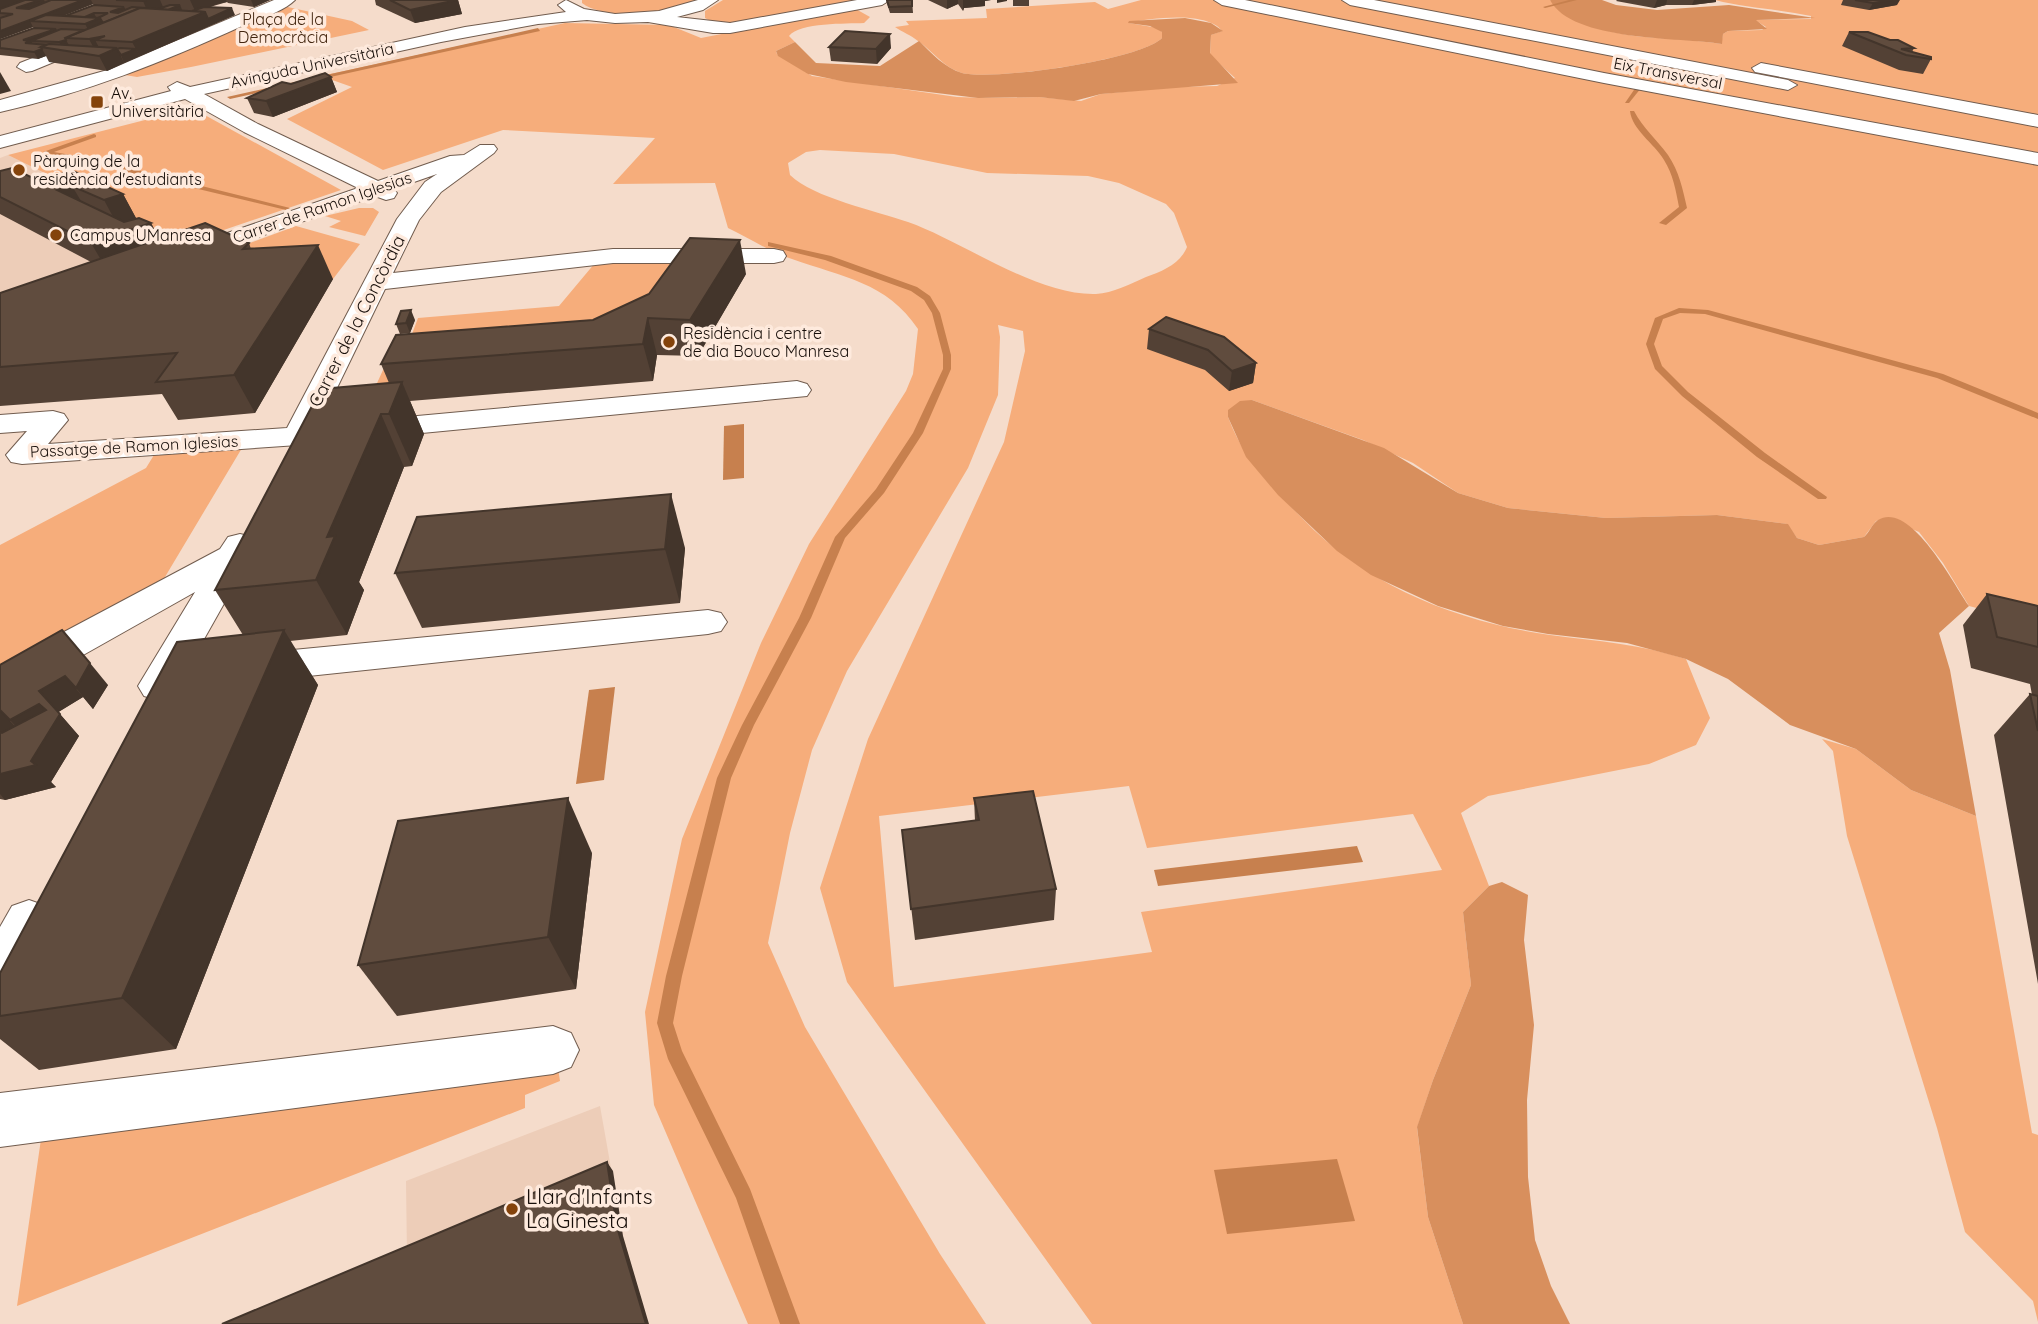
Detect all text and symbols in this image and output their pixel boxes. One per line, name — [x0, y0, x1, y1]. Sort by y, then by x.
park label: Plaça de la Democràcia — [238, 9, 328, 47]
street label: Avinguda Universitària — [228, 38, 396, 92]
street label: Eix Transversal — [1612, 53, 1724, 93]
place label: Av. Universitària — [111, 83, 204, 121]
marker: Av. Universitària — [89, 94, 105, 110]
place label: Pàrquing de la residència d'estudiants — [33, 151, 202, 189]
marker: Pàrquing de la residència d'estudiants — [11, 162, 27, 178]
street label: Carrer de Ramon Iglesias — [230, 167, 414, 247]
place label: Campus UManresa — [70, 225, 211, 245]
marker: Campus UManresa — [48, 227, 64, 243]
street label: Carrer de la Concòrdia — [303, 231, 410, 410]
place label: Residència i centre de dia Bouco Manresa — [683, 323, 849, 361]
marker: Residència i centre de dia Bouco Manresa — [661, 334, 677, 350]
street label: Passatge de Ramon Iglesias — [29, 431, 239, 461]
place label: Llar d'Infants La Ginesta — [526, 1183, 653, 1233]
marker: Llar d'Infants La Ginesta — [504, 1201, 520, 1217]

